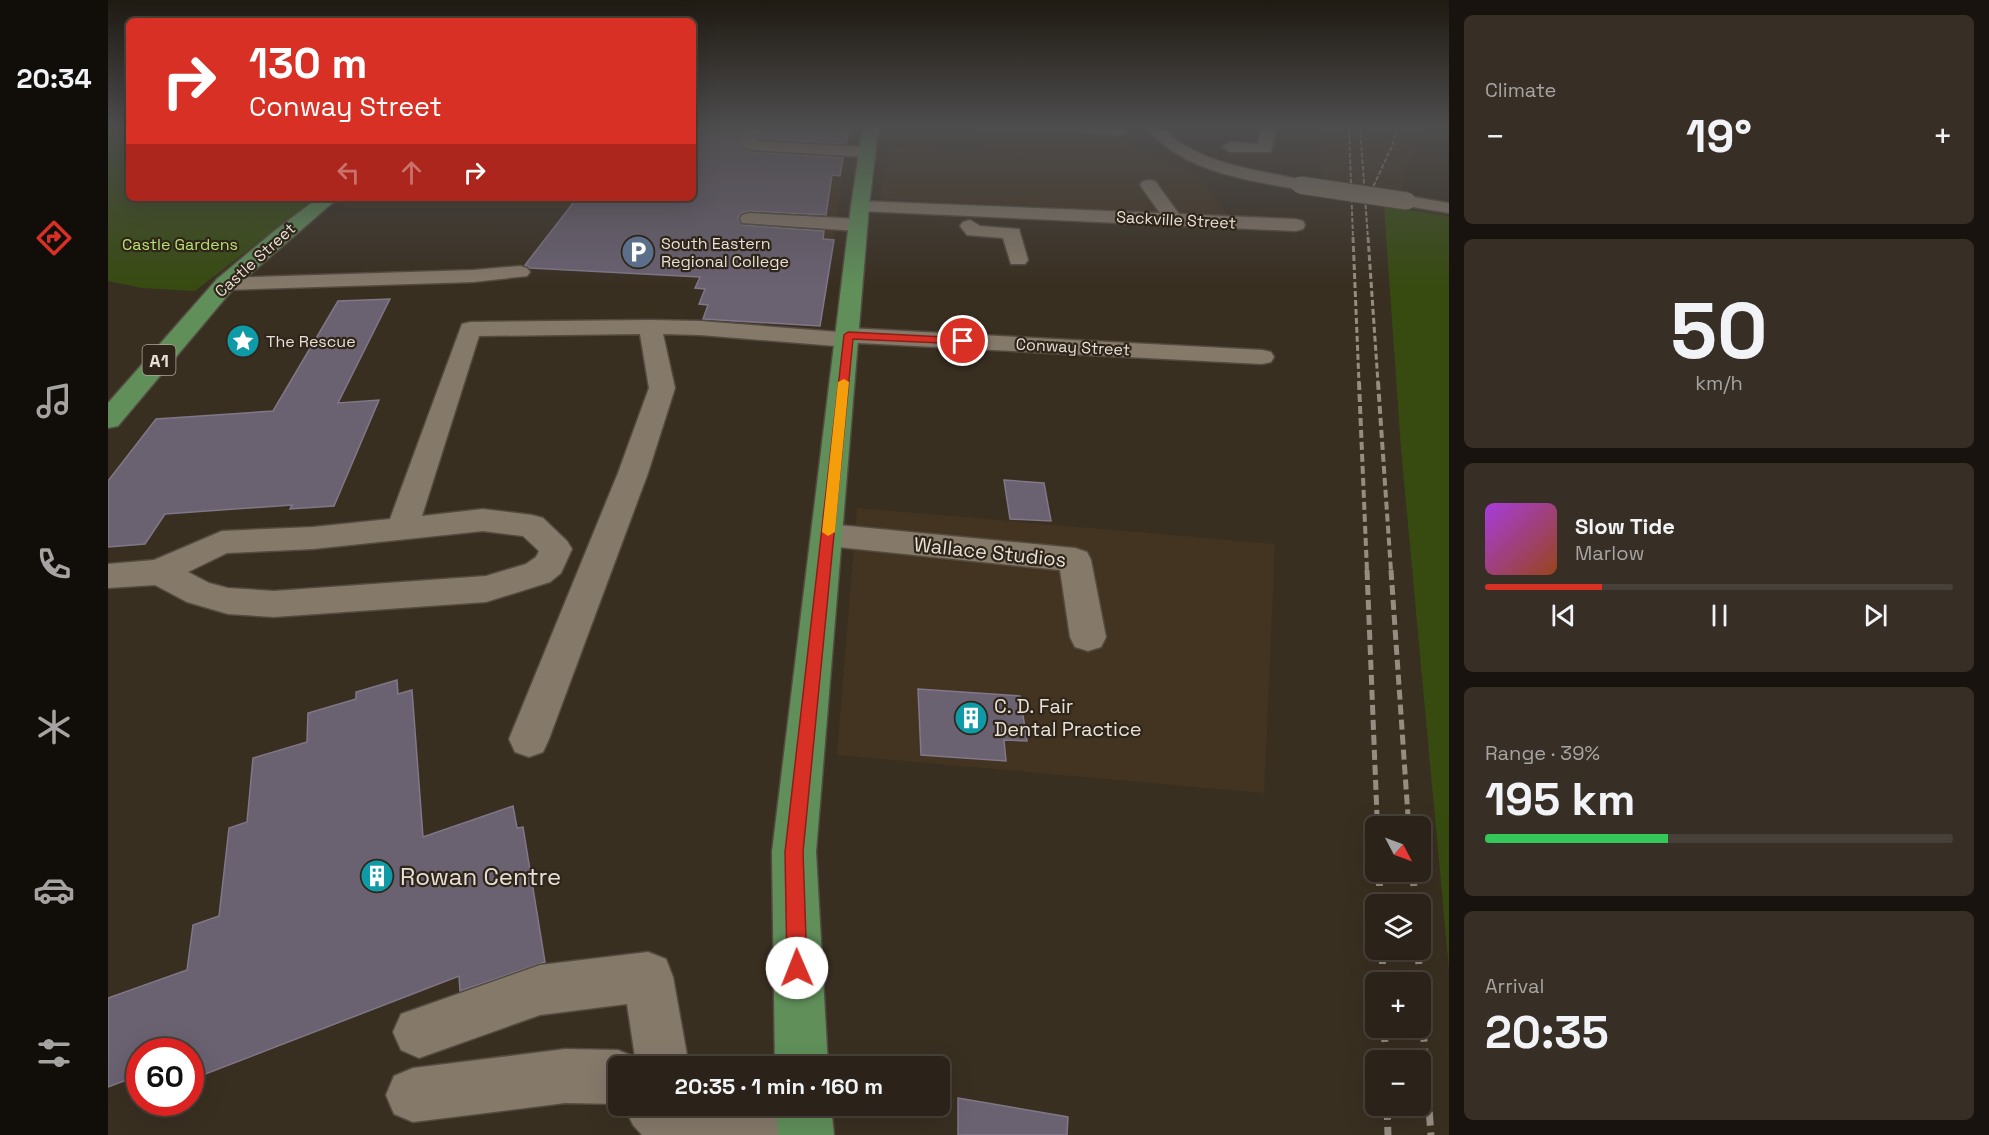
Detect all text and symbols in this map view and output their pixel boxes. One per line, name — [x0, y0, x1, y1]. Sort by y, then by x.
text: 130 m — [249, 37, 367, 90]
icon: right — [150, 42, 228, 120]
text: 20:34 — [16, 61, 92, 96]
text: Climate — [1485, 77, 1556, 103]
text: Conway Street — [249, 89, 442, 124]
text: 19° — [1686, 108, 1752, 165]
text: − — [1485, 116, 1505, 158]
text: + — [1933, 116, 1953, 158]
icon: left — [332, 156, 365, 189]
icon: ahead — [395, 156, 428, 189]
icon: right — [458, 156, 491, 189]
street label: Sackville Street — [1116, 206, 1236, 234]
icon: directions — [33, 217, 75, 259]
street label: Castle Street — [210, 218, 300, 302]
place label: South Eastern Regional College — [661, 233, 789, 272]
park label: Castle Gardens — [122, 234, 238, 255]
parking icon: South Eastern Regional College — [620, 234, 656, 270]
text: 50 — [1670, 281, 1768, 381]
pin — [937, 315, 988, 366]
place icon: The Rescue — [225, 323, 261, 359]
icon: arrive — [946, 324, 979, 357]
place label: The Rescue — [266, 331, 356, 352]
street label: Conway Street — [1015, 334, 1131, 360]
road number: A1 — [142, 345, 176, 375]
text: km/h — [1695, 370, 1743, 396]
icon: music — [33, 380, 75, 422]
text: Slow Tide — [1575, 512, 1675, 540]
street label: Wallace Studios — [912, 531, 1068, 573]
text: Marlow — [1575, 540, 1644, 566]
icon: phone — [33, 543, 75, 585]
icon: previous — [1547, 599, 1580, 632]
icon: pause — [1703, 599, 1736, 632]
icon: next — [1859, 599, 1892, 632]
place label: C. D. Fair Dental Practice — [994, 693, 1142, 742]
building icon: C. D. Fair Dental Practice — [953, 700, 989, 736]
icon: climate — [33, 706, 75, 748]
text: Range · 39% — [1485, 740, 1600, 766]
text: 195 km — [1485, 771, 1635, 828]
north arrow — [1365, 816, 1431, 882]
map controls — [1365, 816, 1431, 1116]
building icon: Rowan Centre — [359, 858, 395, 894]
place label: Rowan Centre — [400, 861, 561, 892]
icon: car — [33, 869, 75, 911]
button: layers — [1365, 894, 1431, 960]
position arrow — [765, 936, 829, 1000]
button: + — [1365, 972, 1431, 1038]
text: Arrival — [1485, 973, 1544, 999]
text: 20:35 — [1485, 1004, 1609, 1061]
icon: filters — [33, 1032, 75, 1074]
speed limit sign: 60 — [126, 1038, 204, 1116]
button: − — [1365, 1050, 1431, 1116]
text: 20:35 · 1 min · 160 m — [675, 1072, 883, 1100]

